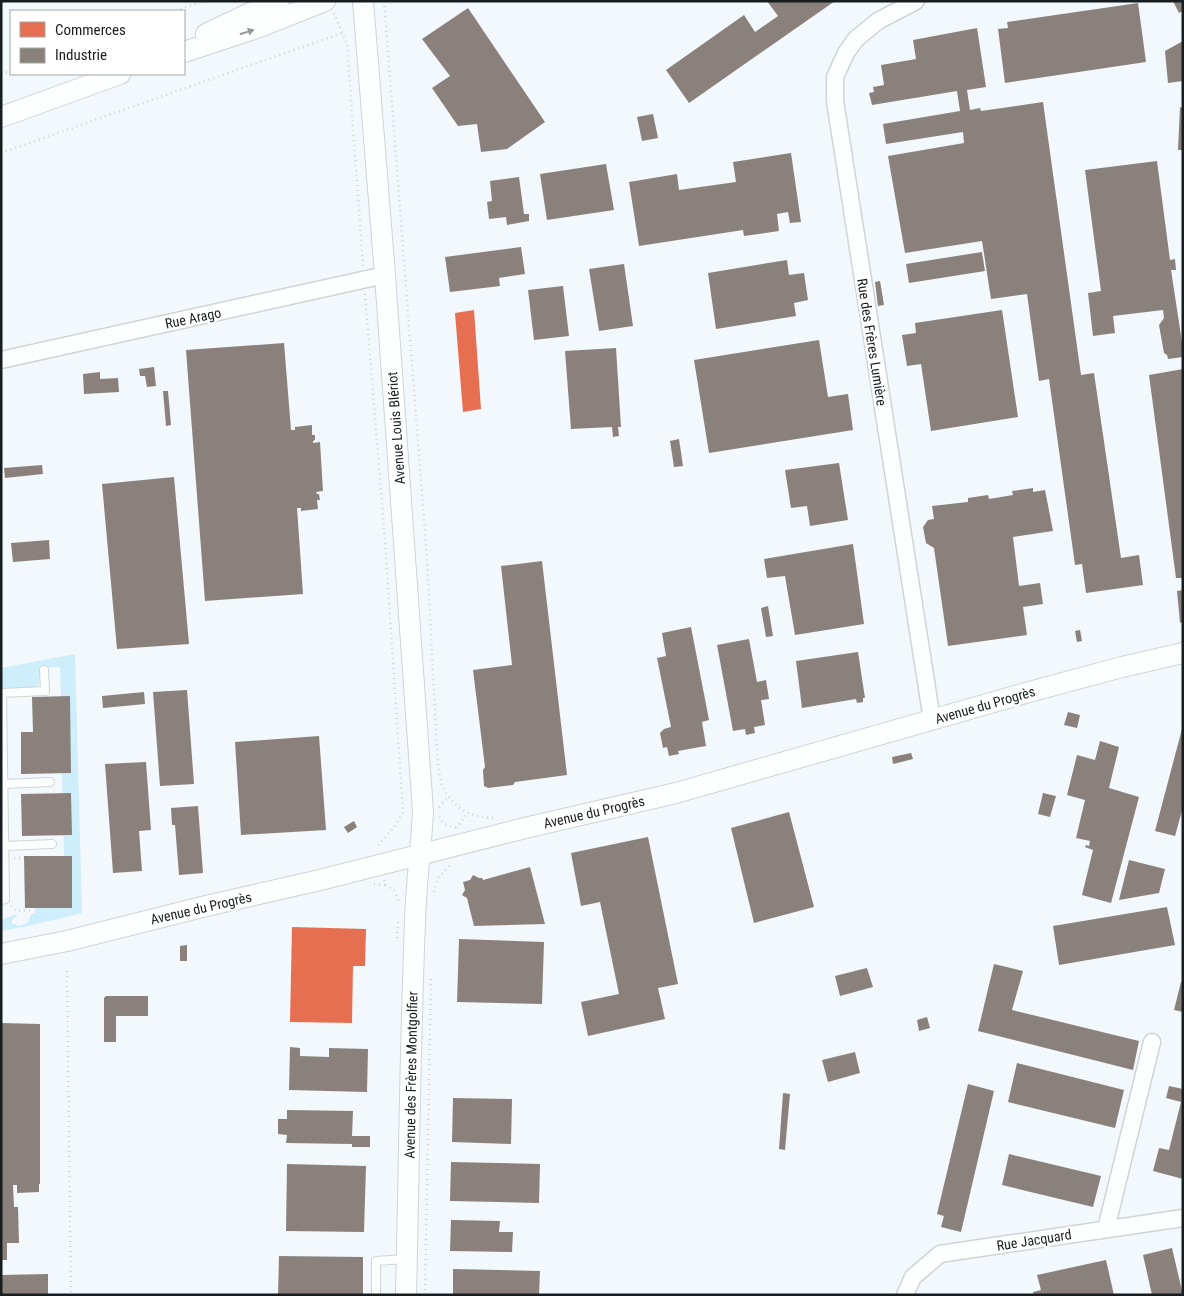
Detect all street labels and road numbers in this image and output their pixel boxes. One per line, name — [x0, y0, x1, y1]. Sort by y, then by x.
street label: Rue des Frères Lumière — [854, 277, 890, 407]
street label: Rue Arago — [164, 304, 222, 332]
street label: Avenue Louis Blériot — [384, 371, 408, 485]
street label: Avenue du Progrès — [933, 683, 1037, 727]
street label: Avenue du Progrès — [542, 793, 646, 831]
street label: Avenue du Progrès — [149, 889, 253, 927]
street label: Avenue des Frères Montgolfier — [402, 991, 420, 1159]
street label: Rue Jacquard — [995, 1226, 1073, 1254]

